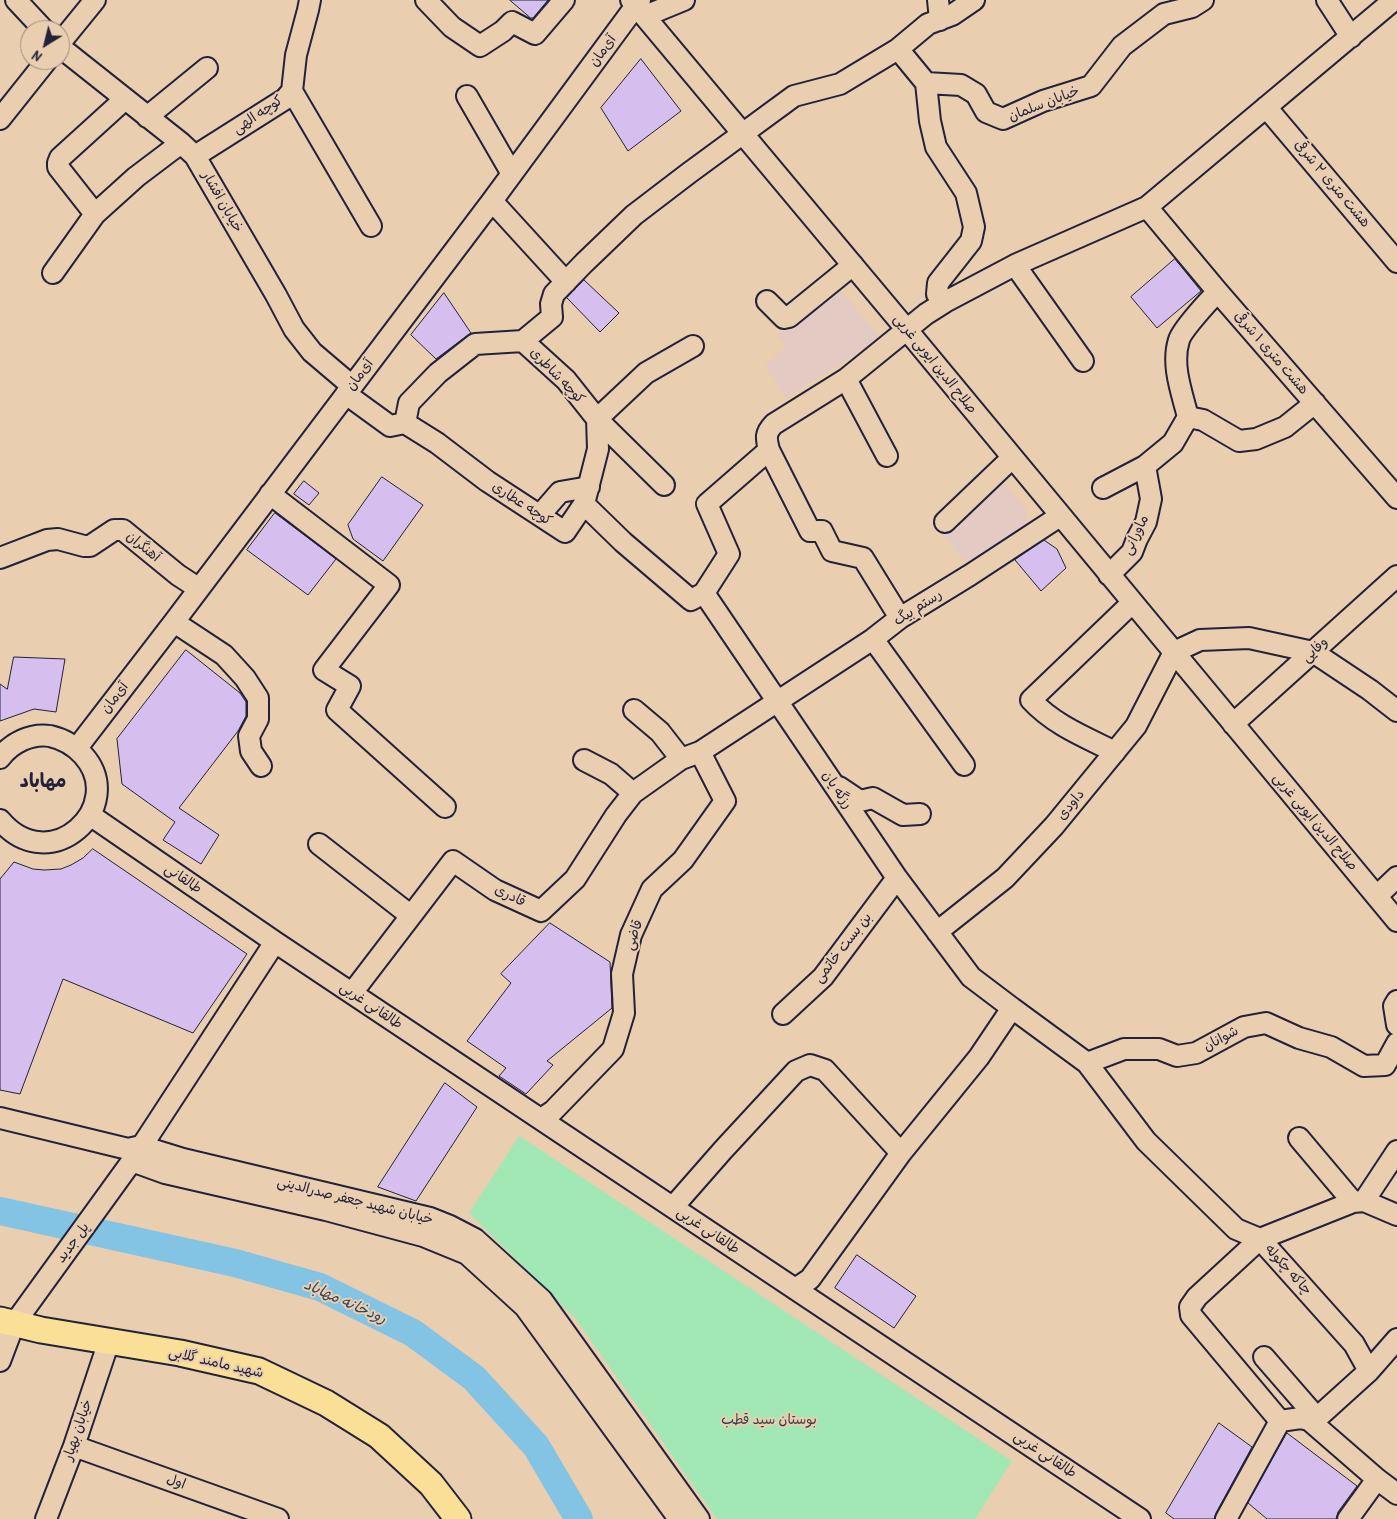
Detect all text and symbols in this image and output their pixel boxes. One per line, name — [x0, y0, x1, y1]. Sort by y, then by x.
north arrow — [20, 20, 70, 70]
street label: آی‌مان — [586, 32, 620, 70]
text: N — [28, 47, 45, 67]
street label: خیابان سلمان — [1006, 83, 1082, 125]
street label: کوچه الهی — [230, 92, 286, 138]
street label: هشت متری ۲ شرقی — [1290, 137, 1374, 231]
street label: خیابان افشار — [198, 168, 246, 236]
street label: هشت متری ۱ شرقی — [1230, 308, 1312, 398]
street label: صلاح الدین ایوبی غریی — [890, 311, 980, 417]
street label: کوچه شاطری — [526, 344, 588, 408]
street label: آی‌مان — [343, 356, 377, 394]
street label: کوچه عطاری — [489, 478, 555, 530]
street label: ماورانی — [1119, 512, 1153, 558]
street label: آهنگران — [122, 528, 164, 566]
street label: رستم بیگ — [891, 586, 945, 630]
street label: وفایی — [1298, 634, 1332, 666]
street label: آی‌مان — [98, 679, 132, 717]
street label: رزگه یان — [818, 768, 856, 812]
street label: صلاح الدین ایوبی غربی — [1269, 770, 1361, 874]
district label: مهاباد — [20, 771, 66, 793]
street label: داودی — [1054, 786, 1088, 824]
street label: طالقانی — [161, 860, 205, 898]
street label: قادری — [492, 881, 528, 911]
street label: بن بست خاتمی — [810, 910, 876, 986]
street label: قاضی — [621, 917, 647, 953]
street label: طالقانی غربی — [336, 979, 406, 1033]
street label: شوانان — [1200, 1023, 1242, 1055]
street label: خیابان شهید جعفر صدرالدینی — [275, 1173, 435, 1229]
street label: طالقانی غربی — [673, 1204, 743, 1258]
street label: پل جدید — [53, 1220, 93, 1266]
street label: چاکه چکوله — [1261, 1241, 1315, 1299]
water label: رودخانه مهاباد — [301, 1276, 389, 1328]
street label: شهید مامند گلابی — [167, 1344, 265, 1382]
street label: خیابان بهیار — [60, 1397, 96, 1463]
park label: بوستان سید قطب — [721, 1412, 817, 1428]
street label: طالقانی غربی — [1010, 1428, 1080, 1482]
street label: اول — [164, 1471, 188, 1493]

